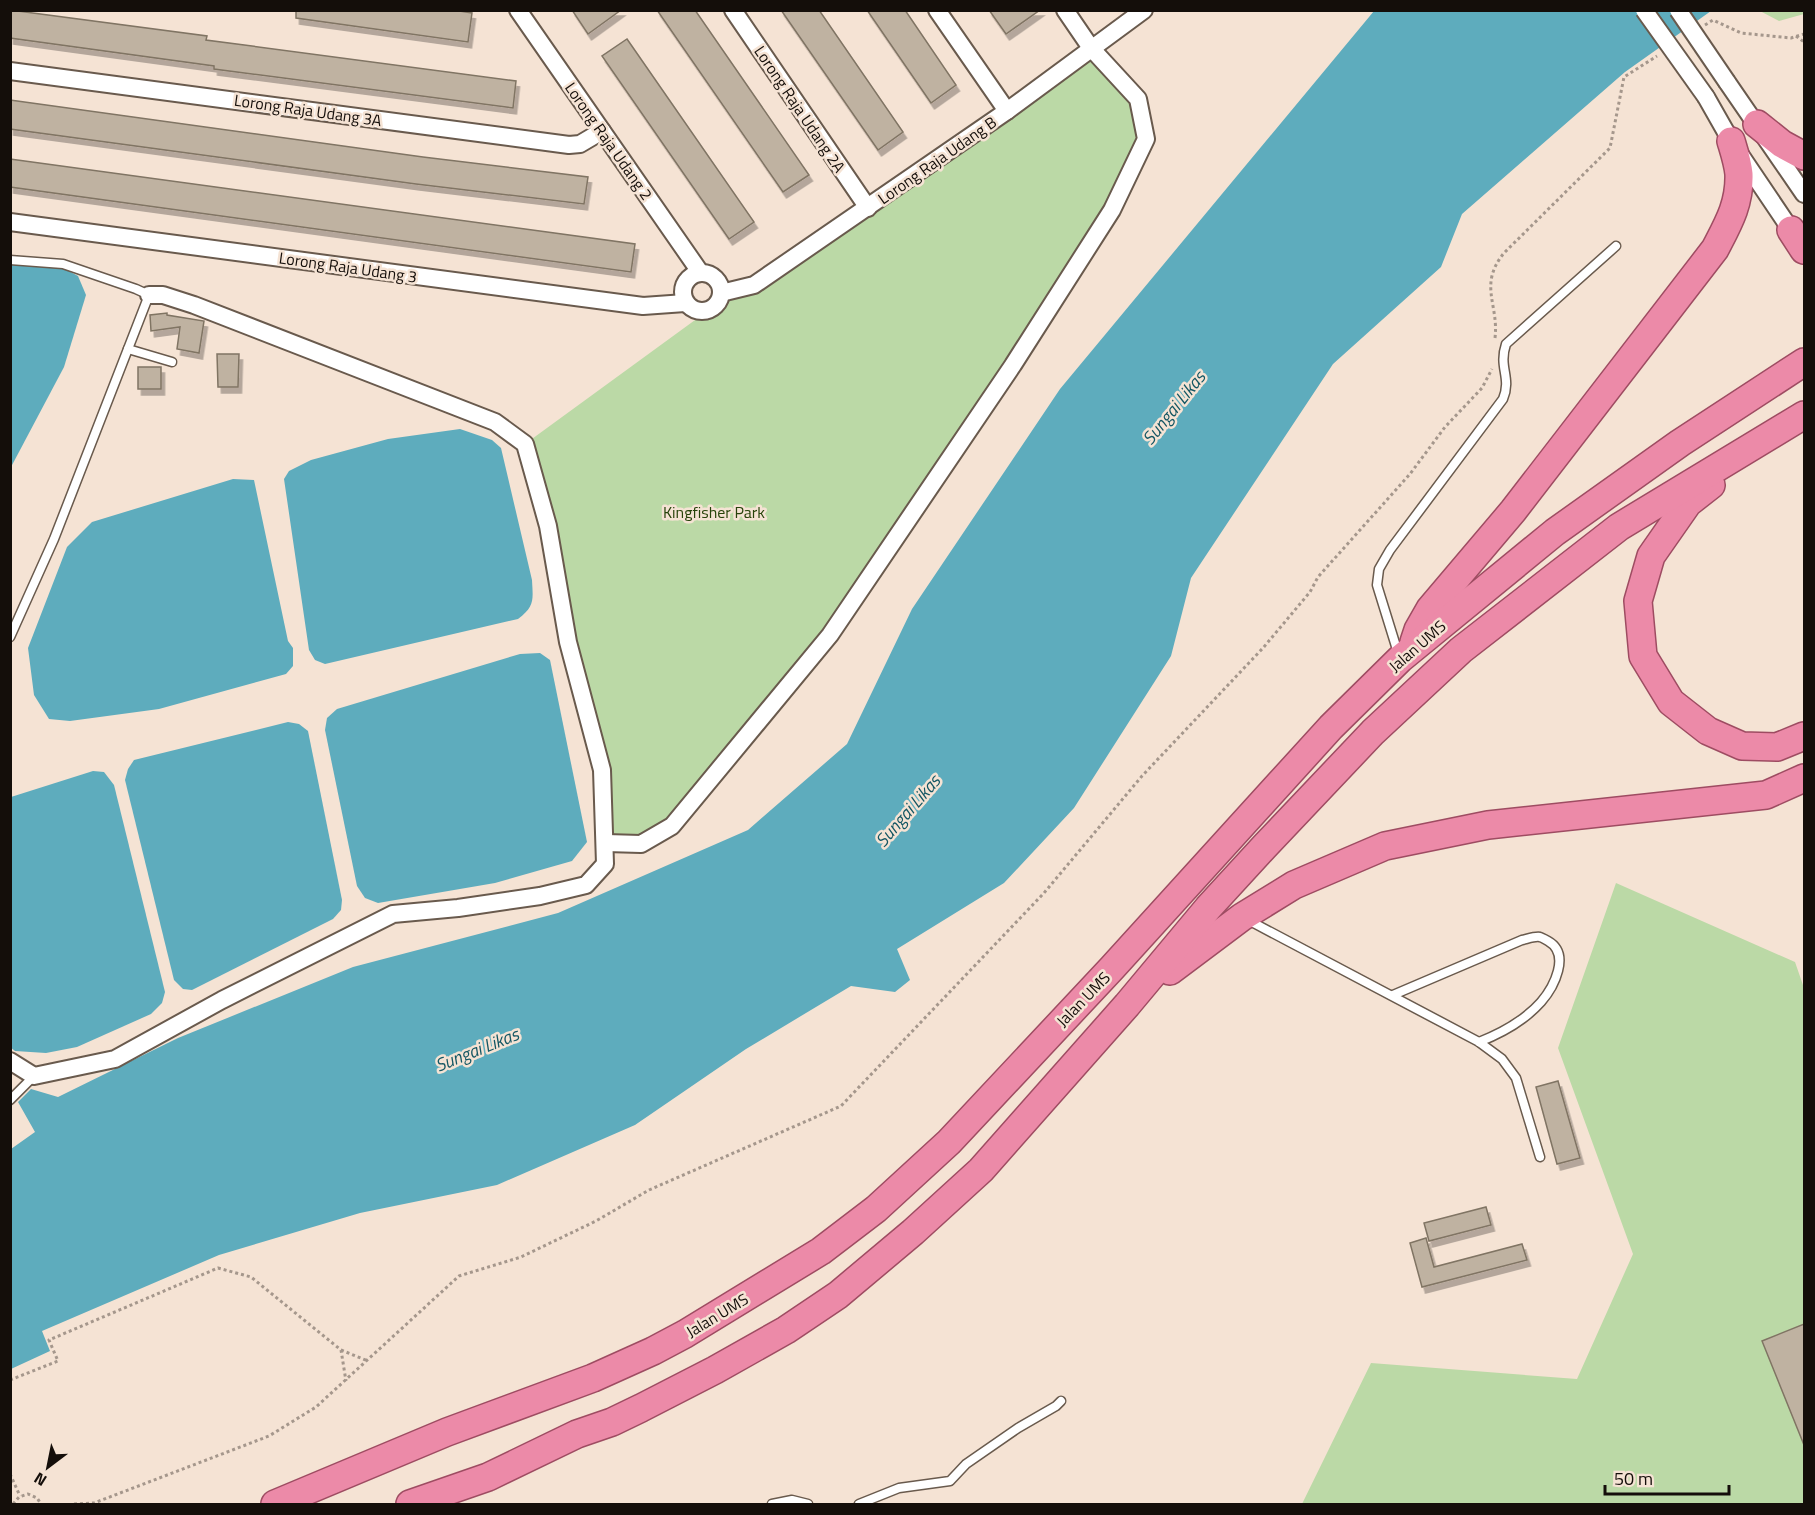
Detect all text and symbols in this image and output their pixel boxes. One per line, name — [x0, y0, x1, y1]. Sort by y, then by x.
street label: Lorong Raja Udang 2A — [748, 41, 852, 178]
street label: Lorong Raja Udang 2 — [559, 77, 659, 205]
street label: Lorong Raja Udang 3A — [233, 88, 384, 132]
street label: Lorong Raja Udang B — [873, 110, 1001, 210]
street label: Lorong Raja Udang 3 — [277, 245, 419, 289]
water label: Sungai Likas — [1135, 364, 1213, 450]
park label: Kingfisher Park — [663, 500, 765, 524]
street label: Jalan UMS — [1383, 614, 1451, 678]
water label: Sungai Likas — [869, 768, 948, 853]
street label: Jalan UMS — [1050, 966, 1116, 1032]
water label: Sungai Likas — [431, 1020, 524, 1079]
street label: Jalan UMS — [681, 1287, 753, 1343]
north arrow — [18, 1437, 78, 1497]
scale bar — [1605, 1458, 1730, 1496]
text: 50 m — [1614, 1465, 1653, 1492]
text: N — [29, 1467, 51, 1493]

